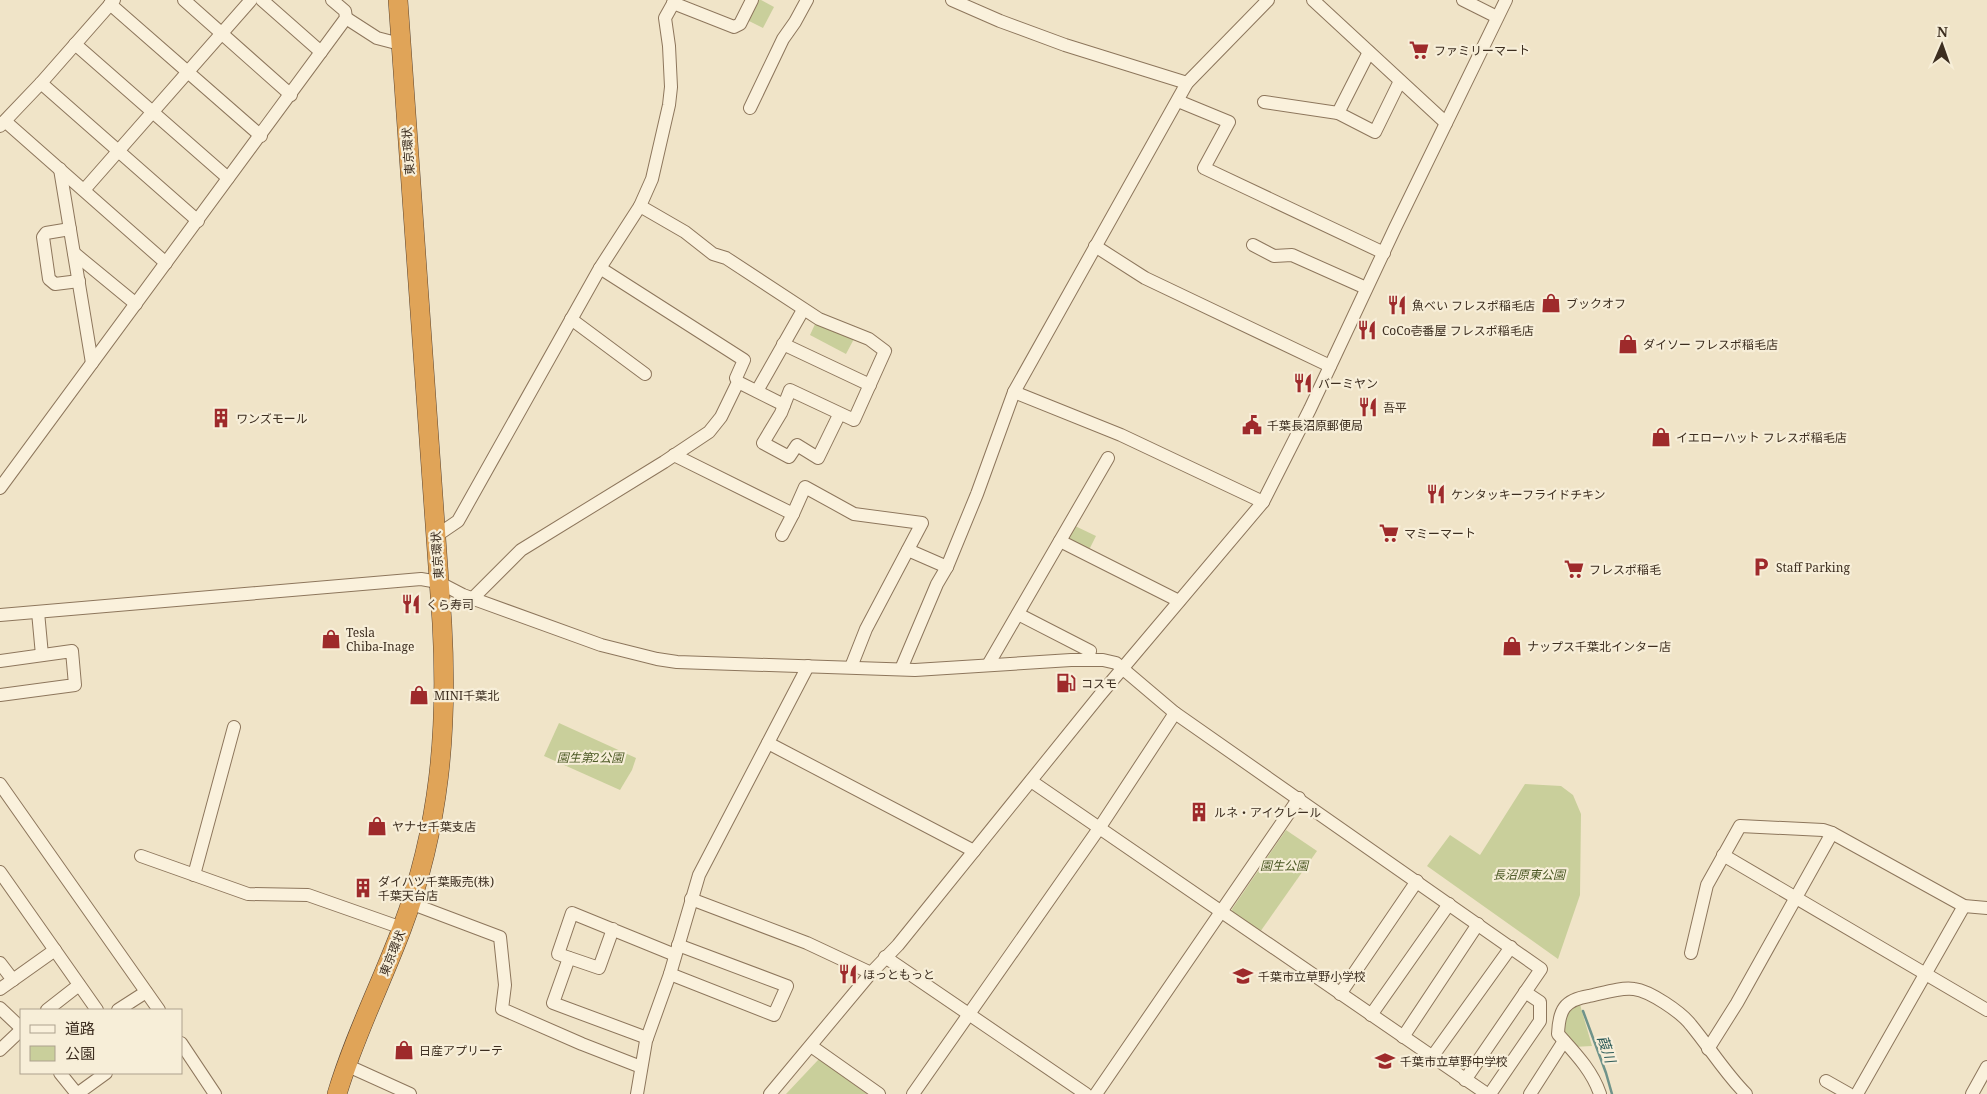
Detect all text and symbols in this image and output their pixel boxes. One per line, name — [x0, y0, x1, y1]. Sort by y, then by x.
north arrow — [1917, 20, 1967, 70]
text: N — [1937, 22, 1948, 41]
supermarket icon: ファミリーマート — [1408, 39, 1430, 61]
place label: ファミリーマート — [1434, 42, 1530, 59]
street label: 東京環状 — [398, 126, 418, 176]
shop icon: ブックオフ — [1540, 292, 1562, 314]
restaurant icon: 魚べい フレスポ稲毛店 — [1386, 294, 1408, 316]
place label: ブックオフ — [1566, 295, 1626, 312]
place label: 魚べい フレスポ稲毛店 — [1412, 297, 1535, 314]
restaurant icon: CoCo壱番屋 フレスポ稲毛店 — [1356, 319, 1378, 341]
place label: CoCo壱番屋 フレスポ稲毛店 — [1382, 322, 1534, 339]
shop icon: ダイソー フレスポ稲毛店 — [1617, 333, 1639, 355]
place label: ダイソー フレスポ稲毛店 — [1643, 336, 1778, 353]
restaurant icon: バーミヤン — [1292, 372, 1314, 394]
place label: バーミヤン — [1318, 375, 1378, 392]
restaurant icon: 吾平 — [1357, 396, 1379, 418]
place label: 吾平 — [1383, 399, 1407, 416]
building icon: ワンズモール — [210, 407, 232, 429]
place label: ワンズモール — [236, 410, 308, 427]
public building icon: 千葉長沼原郵便局 — [1241, 414, 1263, 436]
place label: 千葉長沼原郵便局 — [1267, 417, 1363, 434]
shop icon: イエローハット フレスポ稲毛店 — [1650, 426, 1672, 448]
place label: イエローハット フレスポ稲毛店 — [1676, 429, 1847, 446]
restaurant icon: ケンタッキーフライドチキン — [1425, 483, 1447, 505]
place label: ケンタッキーフライドチキン — [1451, 486, 1606, 503]
supermarket icon: マミーマート — [1378, 522, 1400, 544]
place label: マミーマート — [1404, 525, 1476, 542]
street label: 東京環状 — [427, 530, 447, 580]
parking icon: Staff Parking — [1750, 556, 1772, 578]
supermarket icon: フレスポ稲毛 — [1563, 558, 1585, 580]
place label: Staff Parking — [1776, 559, 1850, 576]
place label: フレスポ稲毛 — [1589, 561, 1661, 578]
restaurant icon: くら寿司 — [400, 593, 422, 615]
place label: くら寿司 — [426, 596, 474, 613]
place label: Tesla Chiba-Inage — [346, 624, 414, 655]
shop icon: Tesla Chiba-Inage — [320, 628, 342, 650]
shop icon: ナップス千葉北インター店 — [1501, 635, 1523, 657]
place label: ナップス千葉北インター店 — [1527, 638, 1671, 655]
fuel station icon: コスモ — [1055, 672, 1077, 694]
place label: コスモ — [1081, 675, 1117, 692]
shop icon: MINI千葉北 — [408, 684, 430, 706]
place label: MINI千葉北 — [434, 687, 499, 704]
park label: 園生第2公園 — [557, 749, 625, 766]
building icon: ルネ・アイクレール — [1188, 801, 1210, 823]
place label: ルネ・アイクレール — [1214, 804, 1321, 821]
shop icon: ヤナセ千葉支店 — [366, 815, 388, 837]
place label: ヤナセ千葉支店 — [392, 818, 476, 835]
park label: 園生公園 — [1260, 857, 1310, 874]
park label: 長沼原東公園 — [1493, 866, 1567, 883]
place label: ダイハツ千葉販売(株) 千葉天台店 — [378, 873, 494, 904]
building icon: ダイハツ千葉販売(株) 千葉天台店 — [352, 877, 374, 899]
street label: 東京環状 — [375, 928, 409, 978]
restaurant icon: ほっともっと — [837, 963, 859, 985]
school or university icon: 千葉市立草野小学校 — [1232, 965, 1254, 987]
place label: ほっともっと — [863, 966, 935, 983]
place label: 千葉市立草野小学校 — [1258, 968, 1366, 985]
legend — [20, 1009, 182, 1074]
text: 道路 — [65, 1018, 95, 1038]
water label: 葭川 — [1593, 1033, 1621, 1067]
shop icon: 日産アプリーテ — [393, 1039, 415, 1061]
place label: 日産アプリーテ — [419, 1042, 503, 1059]
text: 公園 — [65, 1043, 95, 1063]
school or university icon: 千葉市立草野中学校 — [1374, 1050, 1396, 1072]
place label: 千葉市立草野中学校 — [1400, 1053, 1508, 1070]

